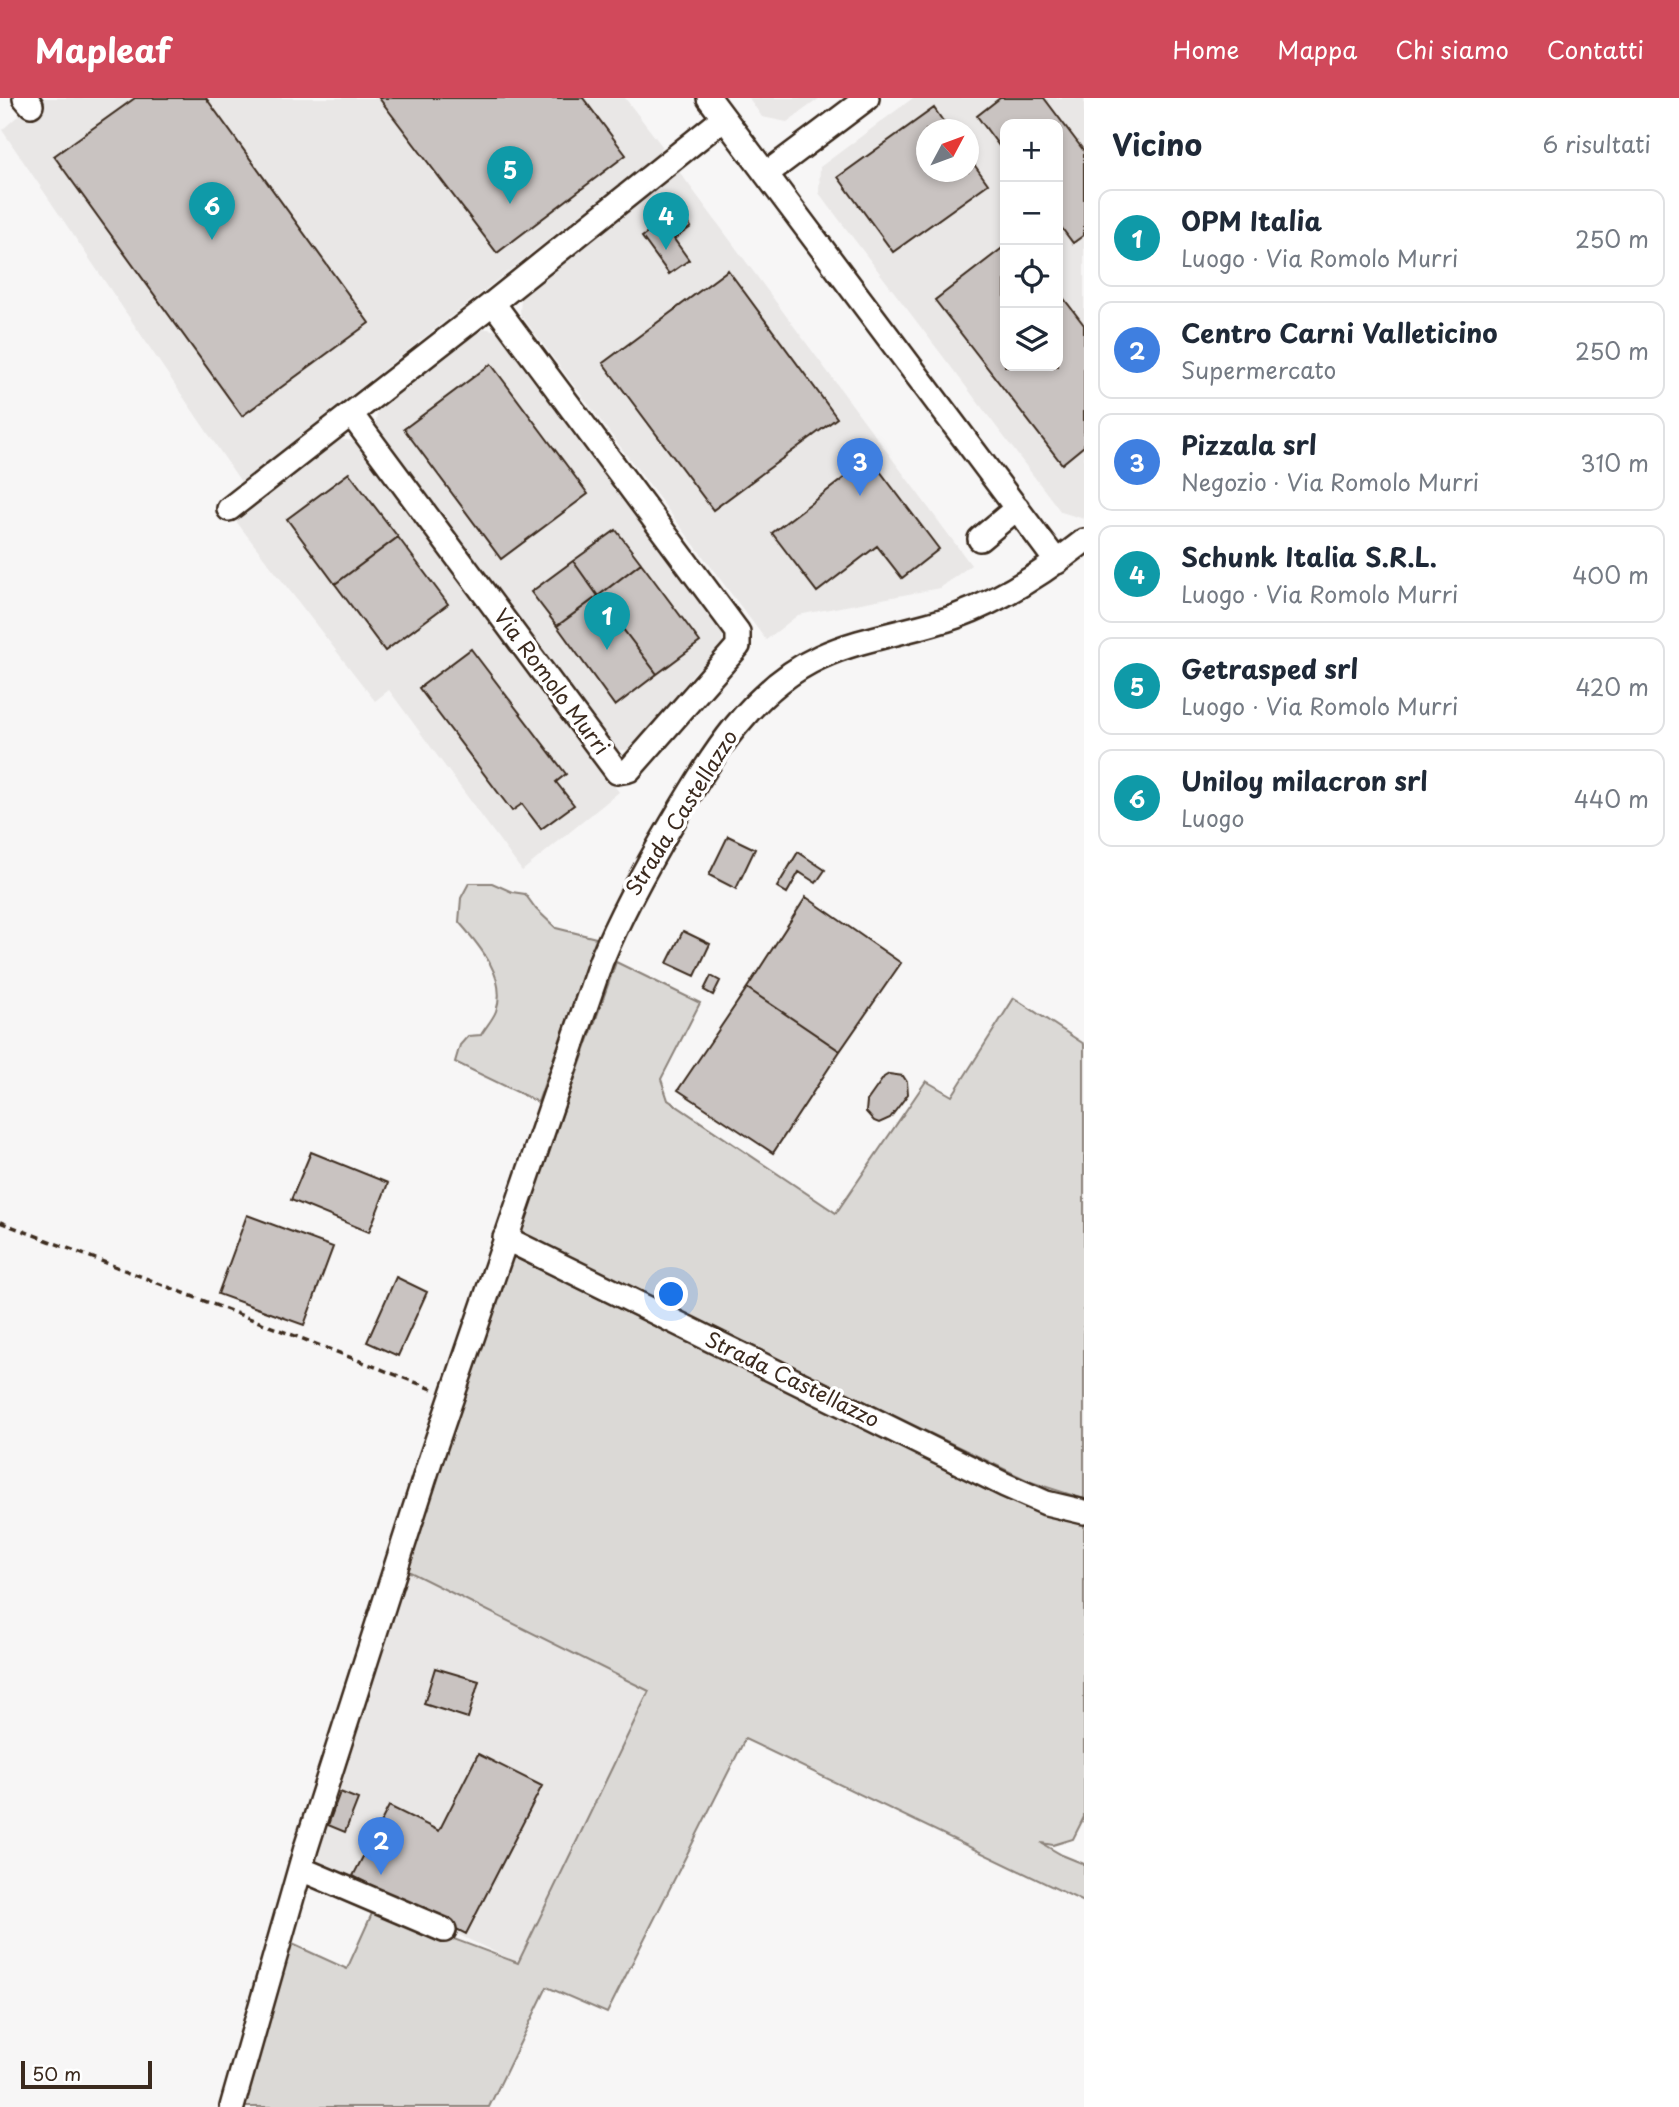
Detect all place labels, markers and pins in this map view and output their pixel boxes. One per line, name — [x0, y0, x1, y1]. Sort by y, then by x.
pin: 5 — [487, 146, 533, 204]
pin: 6 — [189, 182, 235, 240]
pin: 4 — [643, 192, 689, 250]
pin: 3 — [837, 438, 883, 496]
pin: 1 — [584, 592, 630, 650]
pin: 2 — [358, 1817, 404, 1875]

